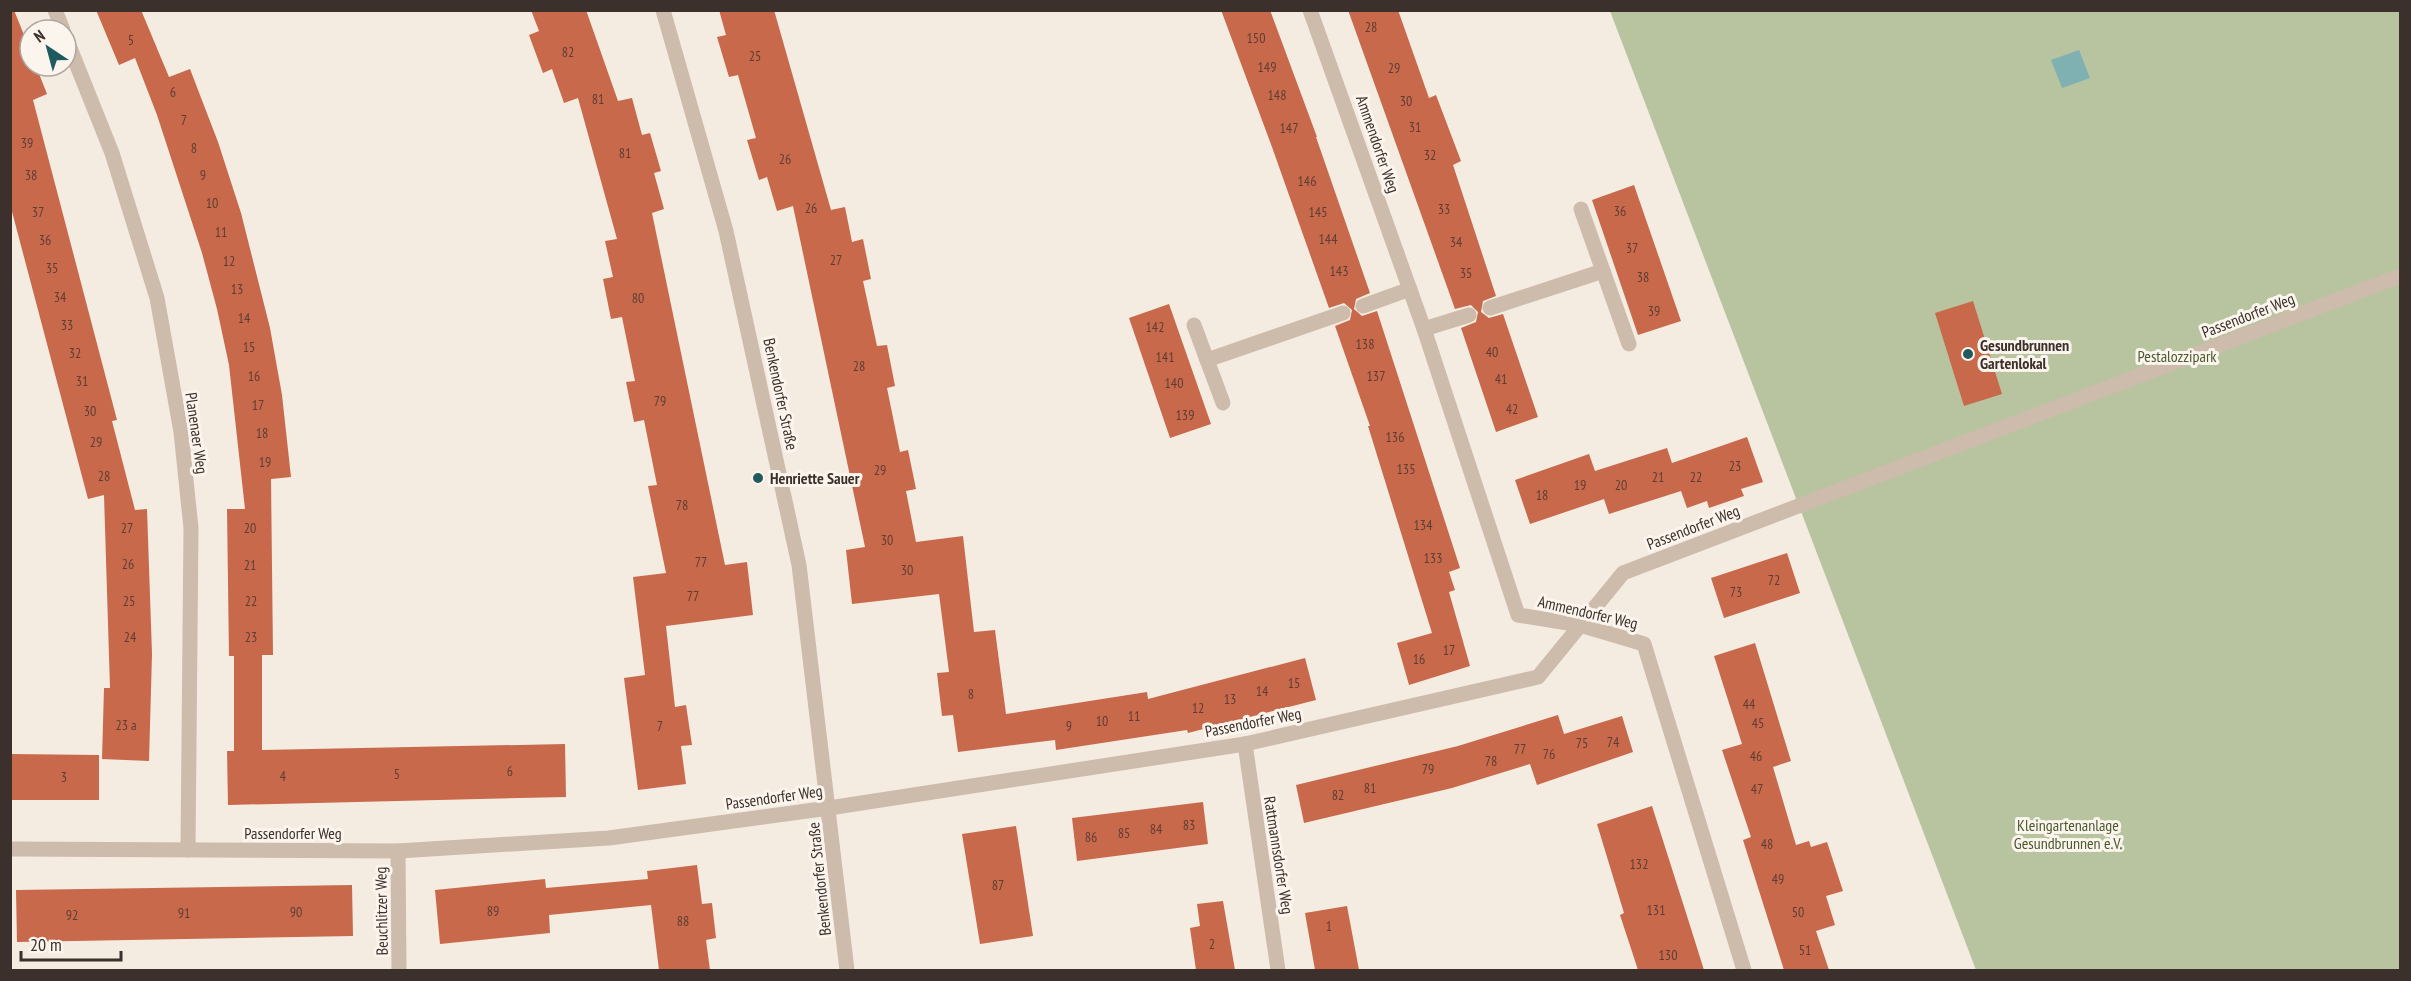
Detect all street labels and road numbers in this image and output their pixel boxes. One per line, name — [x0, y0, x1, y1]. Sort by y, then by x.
street label: Ammendorfer Weg — [1352, 93, 1404, 195]
street label: Passendorfer Weg — [2199, 288, 2297, 342]
street label: Benkendorfer Straße — [759, 336, 803, 452]
street label: Planenaer Weg — [181, 391, 213, 475]
street label: Passendorfer Weg — [1644, 500, 1742, 554]
street label: Ammendorfer Weg — [1536, 591, 1640, 633]
street label: Passendorfer Weg — [1203, 703, 1303, 741]
street label: Passendorfer Weg — [724, 780, 824, 814]
street label: Rattmannsdorfer Weg — [1260, 795, 1298, 915]
street label: Benkendorfer Straße — [803, 821, 835, 937]
street label: Passendorfer Weg — [244, 823, 342, 843]
street label: Beuchlitzer Weg — [370, 866, 392, 956]

